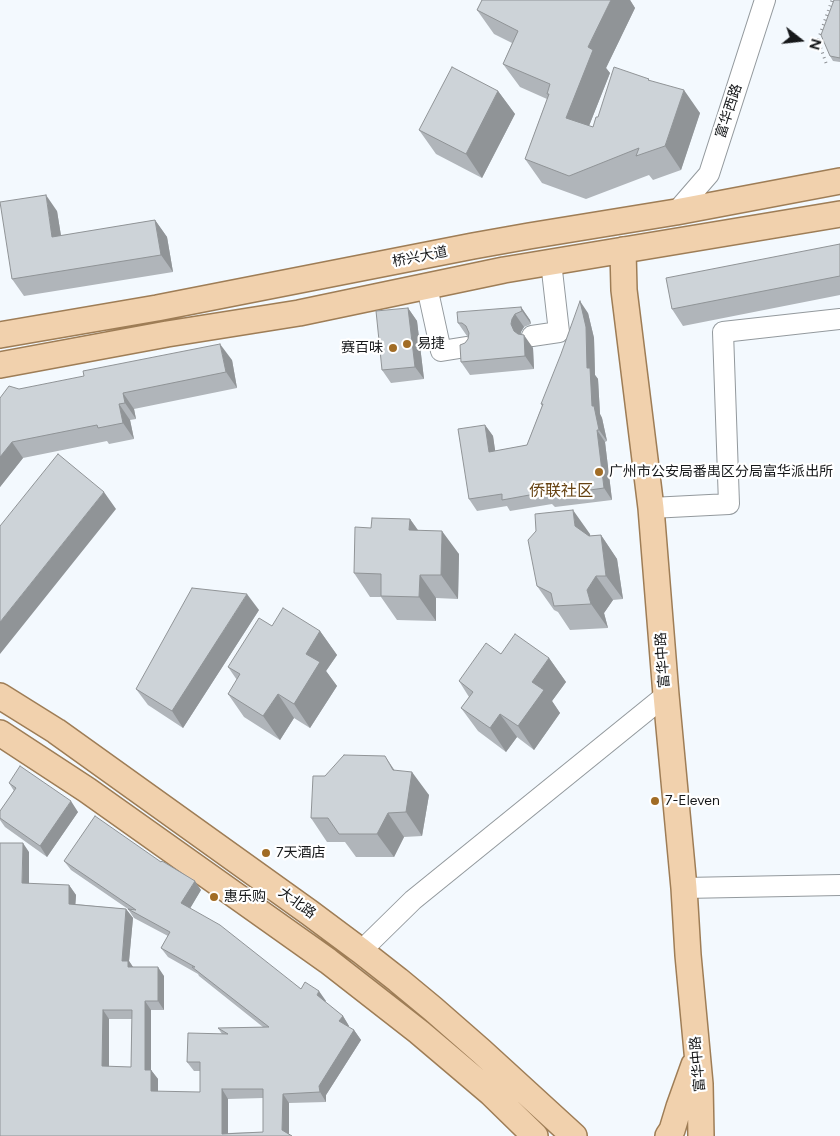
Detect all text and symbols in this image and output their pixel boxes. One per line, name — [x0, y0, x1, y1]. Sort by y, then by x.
north arrow — [775, 15, 825, 65]
text: N — [805, 37, 825, 52]
street label: 富华西路 — [712, 82, 746, 140]
street label: 桥兴大道 — [391, 243, 449, 271]
place label: 易捷 — [417, 336, 445, 352]
marker: 易捷 — [401, 338, 413, 350]
place label: 赛百味 — [341, 340, 383, 356]
marker: 赛百味 — [387, 342, 399, 354]
place label: 广州市公安局番禺区分局富华派出所 — [609, 464, 833, 480]
marker: 广州市公安局番禺区分局富华派出所 — [593, 466, 605, 478]
district label: 侨联社区 — [529, 481, 593, 501]
street label: 富华中路 — [653, 631, 673, 689]
place label: 7-Eleven — [665, 793, 720, 809]
marker: 7-Eleven — [649, 795, 661, 807]
place label: 7天酒店 — [276, 845, 326, 861]
marker: 7天酒店 — [260, 847, 272, 859]
street label: 大北路 — [275, 884, 319, 922]
place label: 惠乐购 — [224, 889, 266, 905]
marker: 惠乐购 — [208, 891, 220, 903]
street label: 富华中路 — [687, 1035, 709, 1093]

